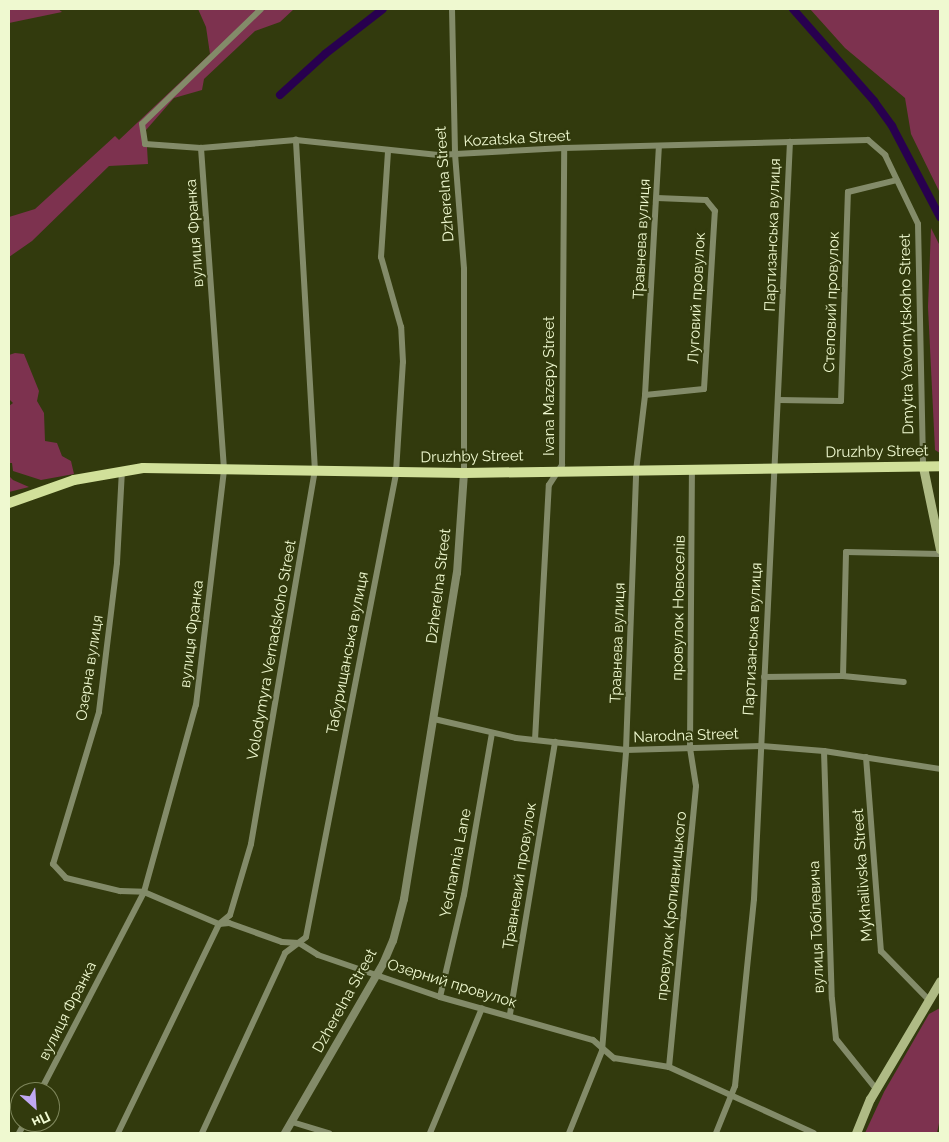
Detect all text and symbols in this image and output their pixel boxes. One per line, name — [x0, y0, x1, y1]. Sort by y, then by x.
street label: Dzherelna Street — [432, 126, 458, 242]
street label: Kozatska Street — [463, 127, 571, 151]
street label: Партизанська вулиця — [761, 158, 785, 312]
street label: вулиця Франка — [182, 178, 208, 288]
street label: Травнева вулиця — [630, 178, 654, 300]
street label: Степовий провулок — [821, 231, 843, 373]
street label: Луговий провулок — [685, 232, 709, 364]
street label: Dmytra Yavornytskoho Street — [896, 233, 918, 435]
street label: Ivana Mazepy Street — [541, 316, 559, 456]
street label: Druzhby Street — [825, 442, 929, 462]
street label: Druzhby Street — [420, 447, 524, 467]
street label: Dzherelna Street — [423, 527, 455, 645]
street label: провулок Новоселів — [669, 535, 689, 681]
street label: Volodymyra Vernadskoho Street — [244, 538, 300, 762]
street label: Партизанська вулиця — [740, 562, 766, 716]
street label: Табурищанська вулиця — [323, 570, 373, 736]
street label: вулиця Франка — [176, 579, 208, 689]
street label: Травнева вулиця — [607, 582, 629, 704]
street label: Озерна вулиця — [73, 614, 107, 722]
street label: Narodna Street — [633, 725, 739, 747]
street label: Травневий провулок — [499, 801, 541, 951]
street label: Yednannia Lane — [437, 807, 475, 919]
street label: Mykhailivska Street — [849, 808, 877, 942]
street label: провулок Кропивницького — [653, 811, 691, 1001]
street label: вулиця Тобілевича — [806, 860, 828, 994]
street label: Dzherelna Street — [309, 946, 381, 1056]
street label: Озерний провулок — [385, 956, 519, 1012]
street label: вулиця Франка — [35, 959, 101, 1063]
north arrow — [10, 1082, 60, 1132]
text: Пн — [29, 1108, 53, 1131]

